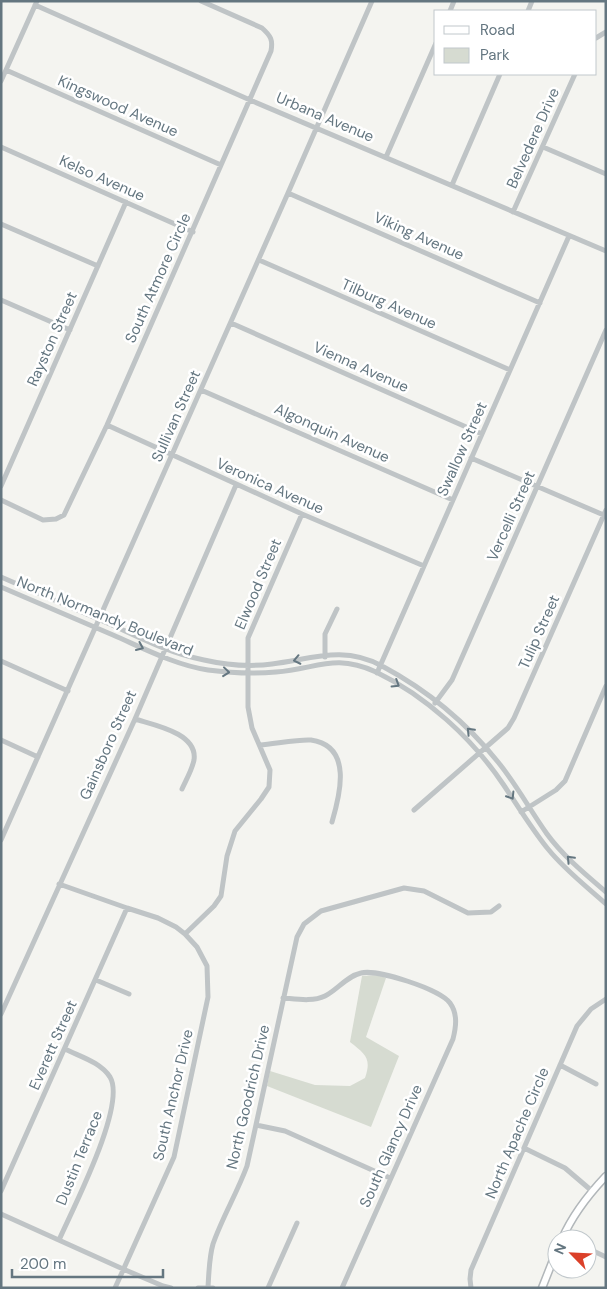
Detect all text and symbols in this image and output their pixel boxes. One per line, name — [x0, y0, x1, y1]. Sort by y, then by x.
legend — [434, 10, 597, 75]
text: Road — [480, 20, 515, 40]
text: Park — [480, 45, 510, 65]
street label: Kingswood Avenue — [55, 70, 181, 142]
street label: Belvedere Drive — [502, 85, 564, 191]
street label: Urbana Avenue — [273, 87, 377, 147]
street label: Kelso Avenue — [56, 150, 148, 206]
street label: Viking Avenue — [371, 207, 467, 265]
street label: South Atmore Circle — [120, 210, 196, 346]
street label: Tilburg Avenue — [338, 274, 440, 334]
street label: Rayston Street — [22, 289, 82, 389]
street label: Vienna Avenue — [310, 337, 412, 397]
street label: Sullivan Street — [147, 367, 205, 465]
street label: Algonquin Avenue — [271, 399, 393, 467]
street label: Swallow Street — [432, 399, 492, 499]
street label: Veronica Avenue — [213, 453, 327, 519]
street label: Vercelli Street — [482, 468, 540, 564]
street label: Elwood Street — [230, 535, 286, 632]
street label: North Normandy Boulevard — [14, 571, 196, 661]
street label: Tulip Street — [514, 592, 564, 672]
one-way arrow — [135, 640, 144, 651]
one-way arrow — [293, 654, 302, 665]
one-way arrow — [223, 666, 231, 677]
one-way arrow — [391, 678, 400, 687]
street label: Gainsboro Street — [75, 687, 141, 803]
one-way arrow — [467, 728, 476, 737]
one-way arrow — [505, 791, 514, 800]
one-way arrow — [567, 856, 576, 865]
street label: Everett Street — [24, 997, 82, 1093]
street label: North Goodrich Drive — [222, 1023, 274, 1171]
street label: South Anchor Drive — [148, 1027, 198, 1163]
street label: North Apache Circle — [480, 1064, 554, 1202]
street label: South Glancy Drive — [355, 1081, 427, 1211]
street label: Dustin Terrace — [51, 1108, 107, 1208]
north arrow — [547, 1229, 597, 1279]
text: N — [550, 1240, 570, 1257]
scale bar — [12, 1246, 164, 1278]
text: 200 m — [20, 1254, 66, 1274]

